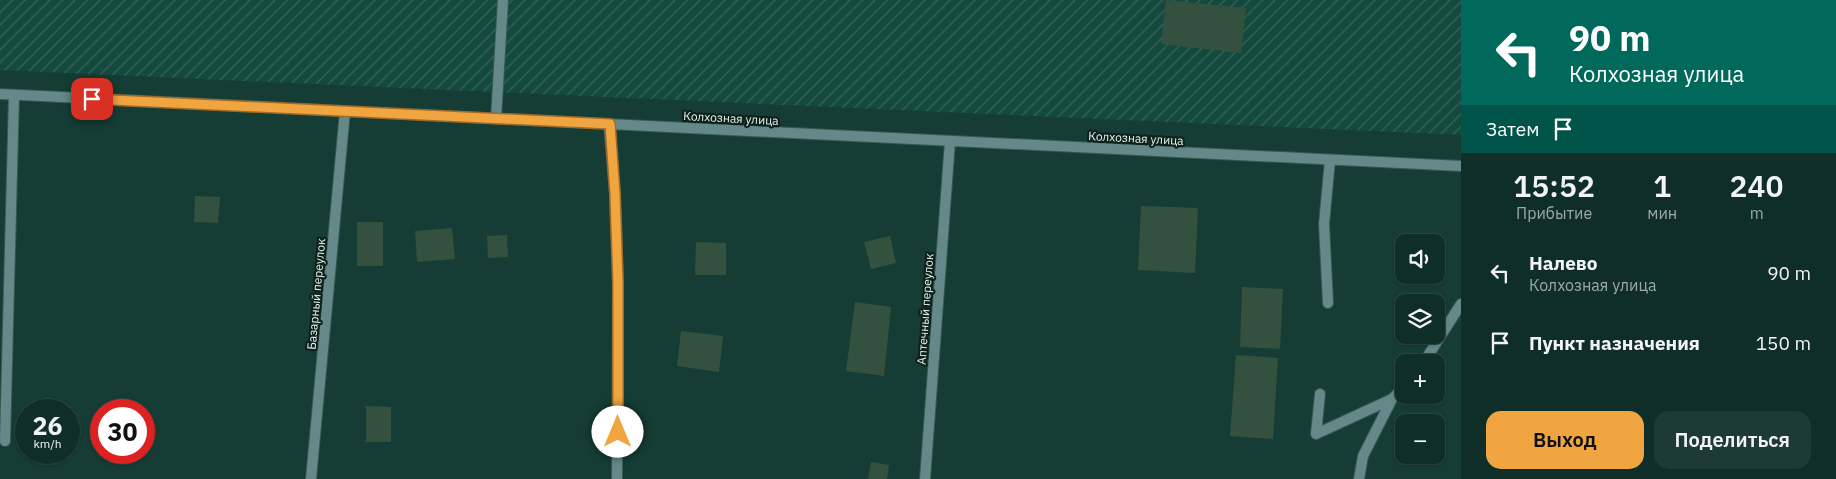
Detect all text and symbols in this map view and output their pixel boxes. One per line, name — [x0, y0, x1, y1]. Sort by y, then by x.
text: 90 m — [1569, 15, 1651, 61]
icon: left — [1486, 20, 1551, 85]
text: Колхозная улица — [1569, 59, 1744, 88]
pin — [71, 78, 113, 120]
icon: arrive — [78, 85, 106, 113]
street label: Колхозная улица — [683, 108, 780, 128]
icon: arrive — [1549, 115, 1577, 143]
text: Затем — [1486, 117, 1539, 141]
street label: Колхозная улица — [1088, 128, 1185, 148]
text: 15:52 — [1513, 166, 1595, 205]
text: 1 — [1653, 166, 1671, 205]
text: 240 — [1730, 166, 1784, 205]
text: Прибытие — [1516, 203, 1592, 223]
text: мин — [1647, 203, 1677, 223]
text: m — [1750, 203, 1764, 223]
map controls — [1395, 234, 1445, 464]
button: sound — [1395, 234, 1445, 284]
street label: Базарный переулок — [304, 237, 328, 350]
text: Налево — [1529, 251, 1598, 275]
street label: Аптечный переулок — [914, 252, 936, 365]
icon: left — [1486, 259, 1514, 287]
text: 90 m — [1767, 261, 1811, 285]
text: Колхозная улица — [1529, 275, 1657, 295]
button: layers — [1395, 294, 1445, 344]
icon: arrive — [1486, 329, 1514, 357]
text: Пункт назначения — [1529, 331, 1700, 355]
text: 150 m — [1756, 331, 1811, 355]
button: + — [1395, 354, 1445, 404]
speed limit sign: 30 — [90, 399, 155, 464]
position arrow — [591, 405, 643, 457]
text: 26 — [32, 409, 63, 442]
button: Выход — [1486, 411, 1644, 469]
button: Поделиться — [1654, 411, 1811, 469]
button: − — [1395, 414, 1445, 464]
text: km/h — [33, 436, 62, 451]

